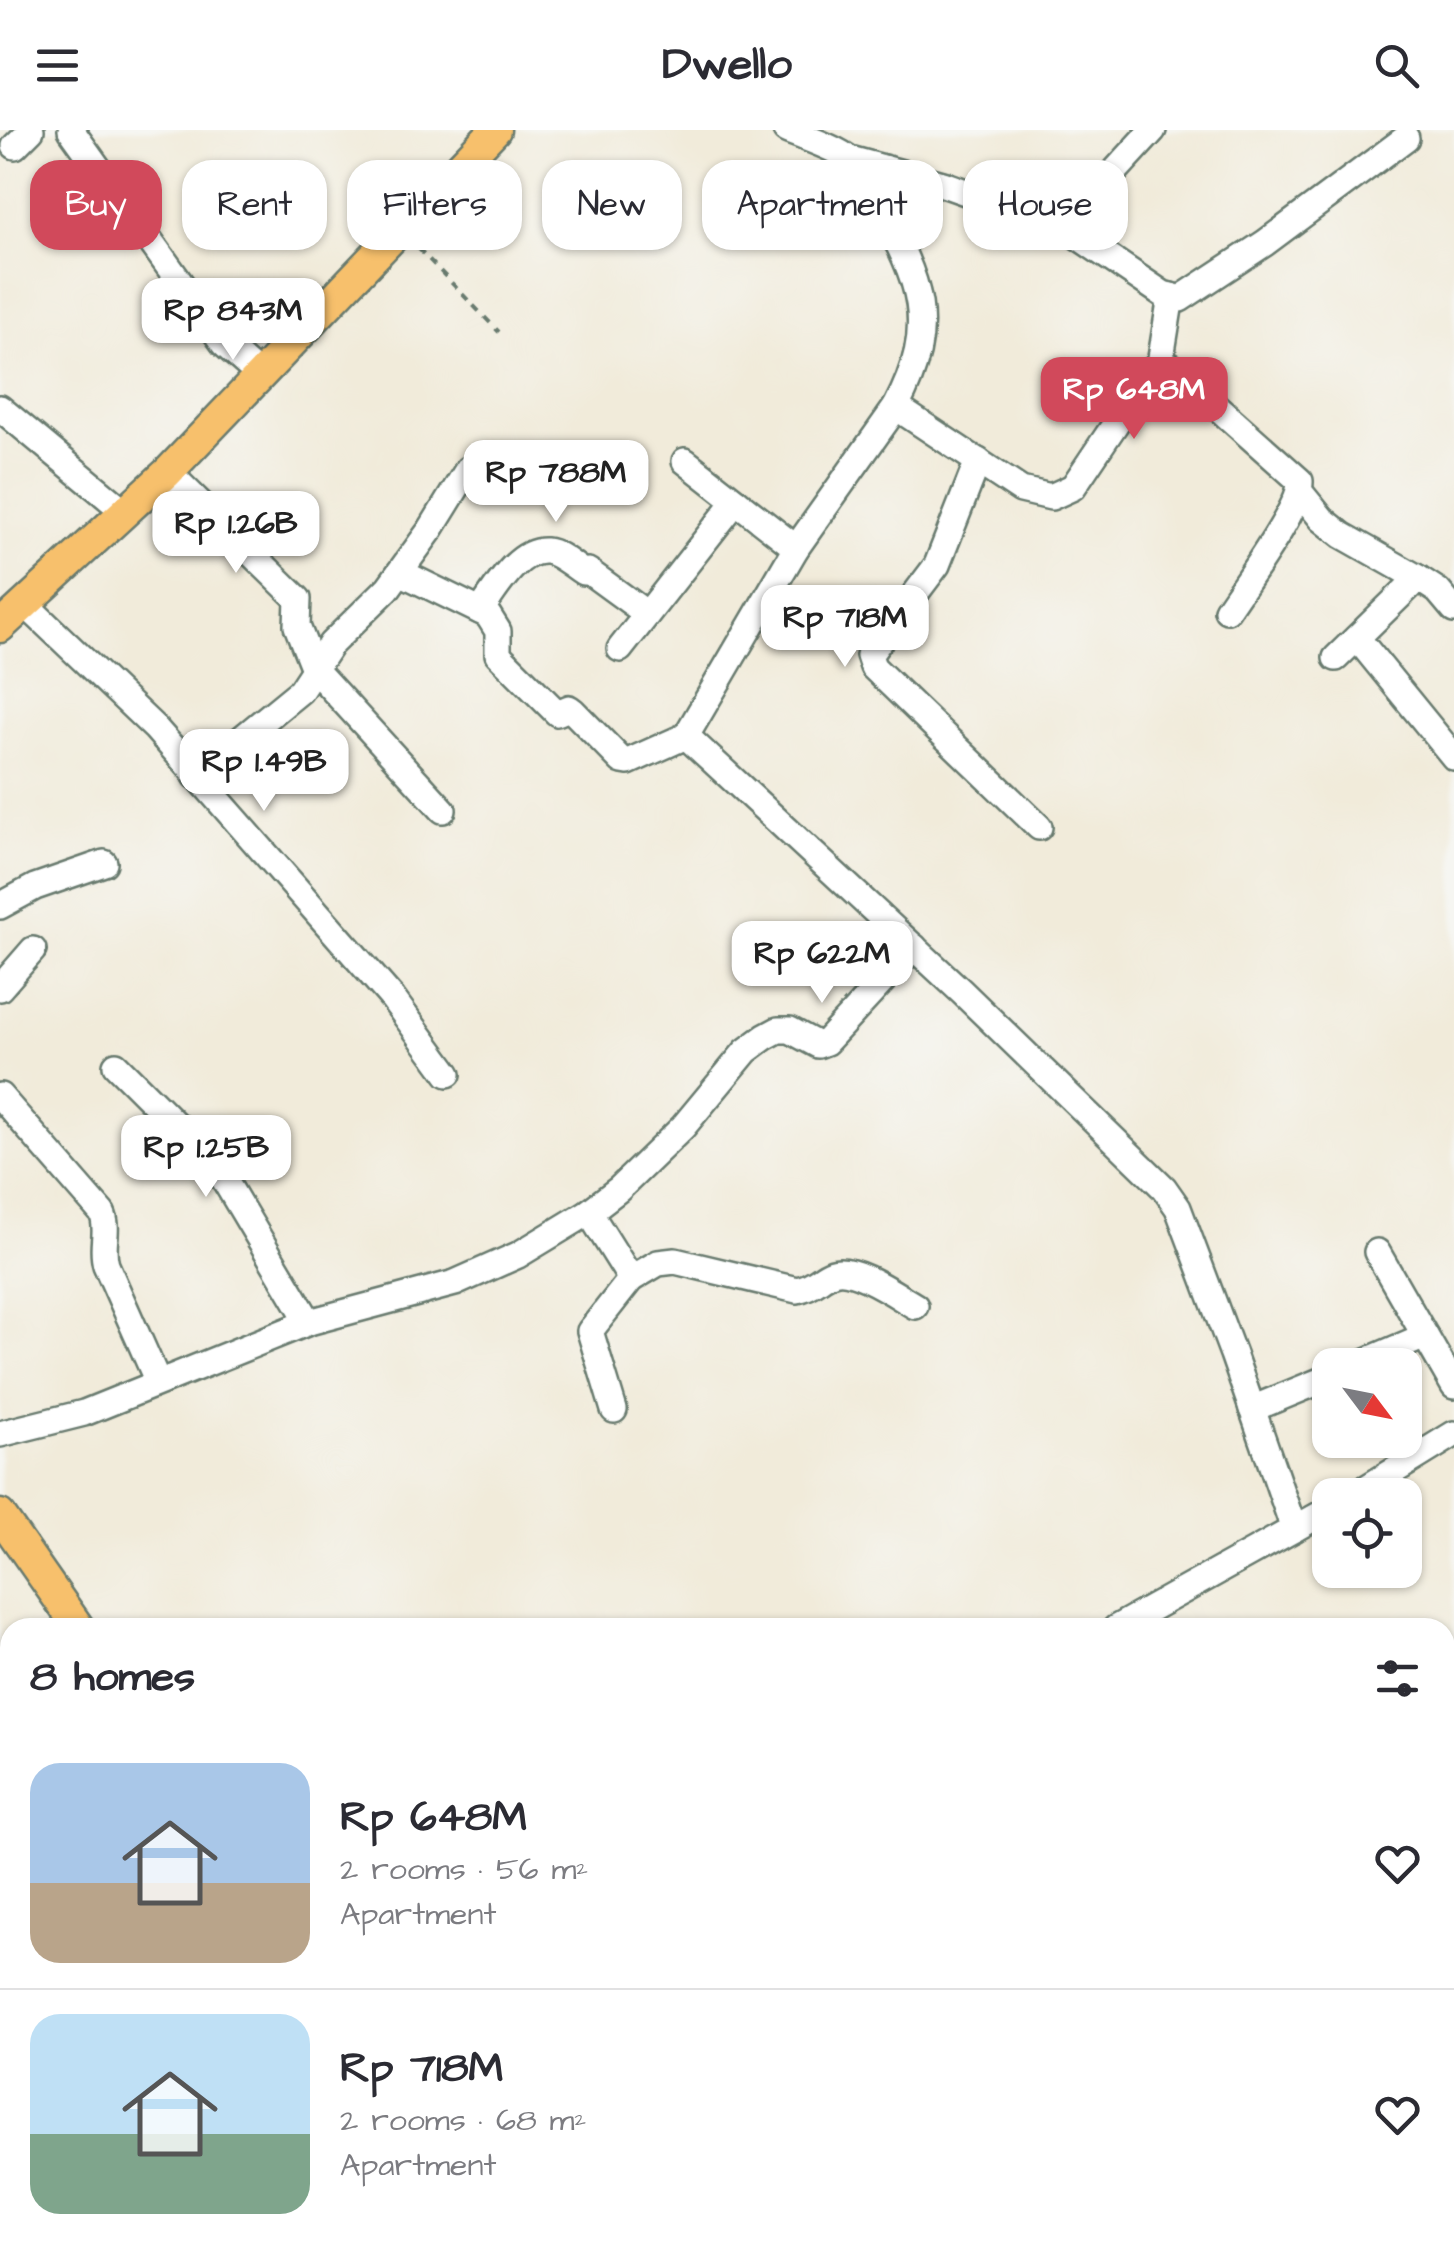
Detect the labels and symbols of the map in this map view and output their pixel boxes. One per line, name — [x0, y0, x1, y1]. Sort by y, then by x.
pin: Rp 843M — [141, 278, 325, 363]
pin: Rp 648M — [1042, 357, 1226, 442]
pin: Rp 788M — [464, 440, 648, 525]
pin: Rp 1.26B — [133, 491, 339, 576]
pin: Rp 718M — [753, 585, 937, 670]
pin: Rp 1.49B — [161, 729, 367, 814]
pin: Rp 622M — [730, 921, 914, 1006]
pin: Rp 1.25B — [103, 1115, 309, 1200]
north arrow — [1312, 1348, 1422, 1458]

